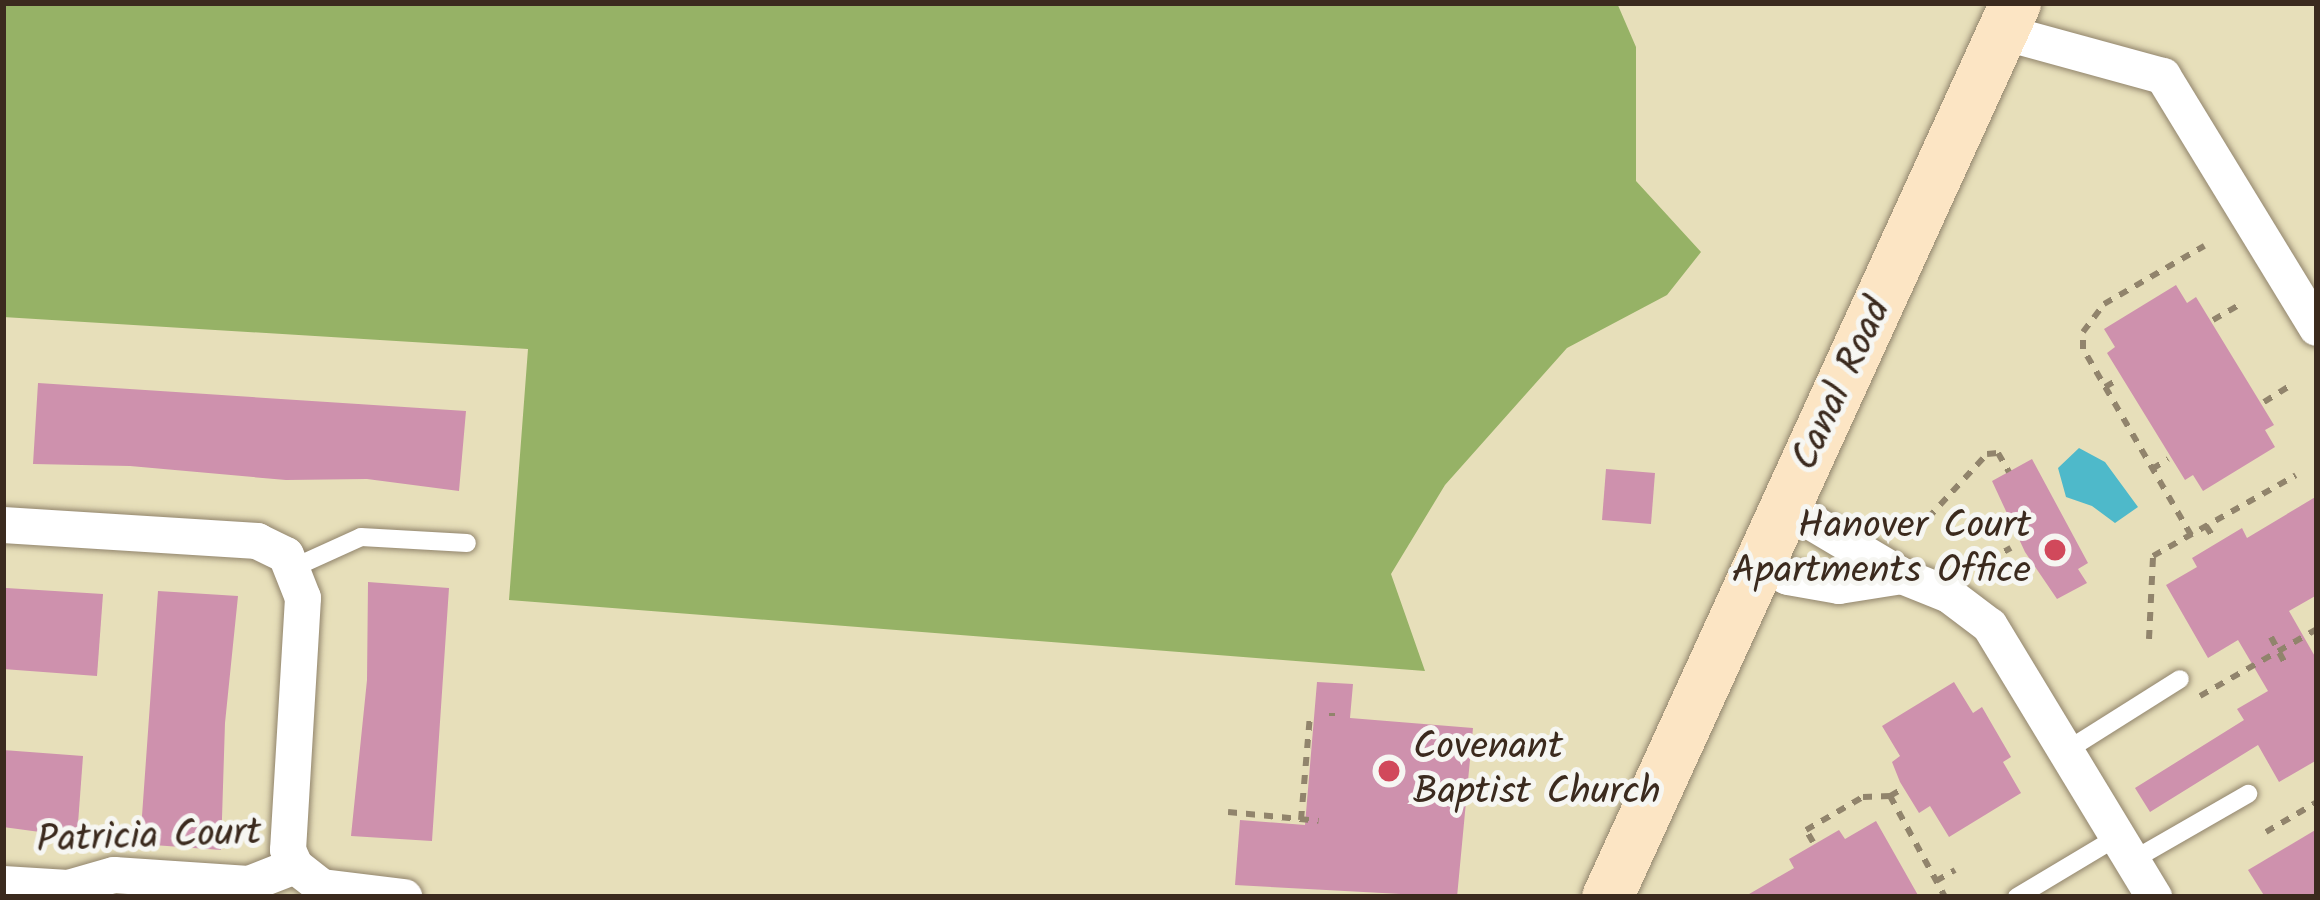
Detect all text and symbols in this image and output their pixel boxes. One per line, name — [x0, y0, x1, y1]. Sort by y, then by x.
street label: Canal Road — [1783, 292, 1903, 478]
place label: Hanover Court Apartments Office — [1732, 505, 2031, 596]
marker: Hanover Court Apartments Office — [2042, 537, 2068, 563]
place label: Covenant Baptist Church — [1413, 726, 1661, 817]
marker: Covenant Baptist Church — [1376, 758, 1402, 784]
street label: Patricia Court — [36, 811, 262, 865]

